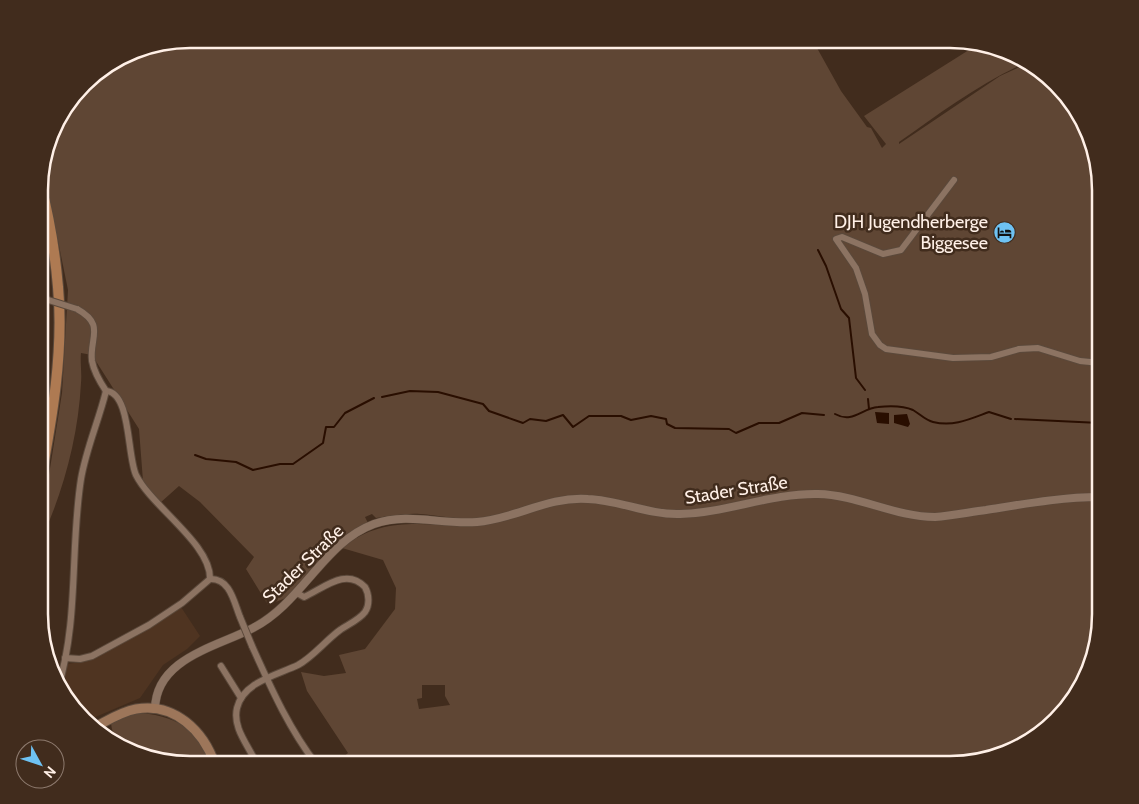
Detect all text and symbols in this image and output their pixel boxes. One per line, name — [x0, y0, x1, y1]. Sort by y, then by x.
place label: DJH Jugendherberge Biggesee — [834, 211, 988, 254]
hotel icon: DJH Jugendherberge Biggesee — [992, 220, 1016, 244]
street label: Stader Straße — [683, 471, 789, 509]
street label: Stader Straße — [258, 520, 348, 608]
north arrow — [15, 739, 65, 789]
text: N — [40, 763, 60, 782]

